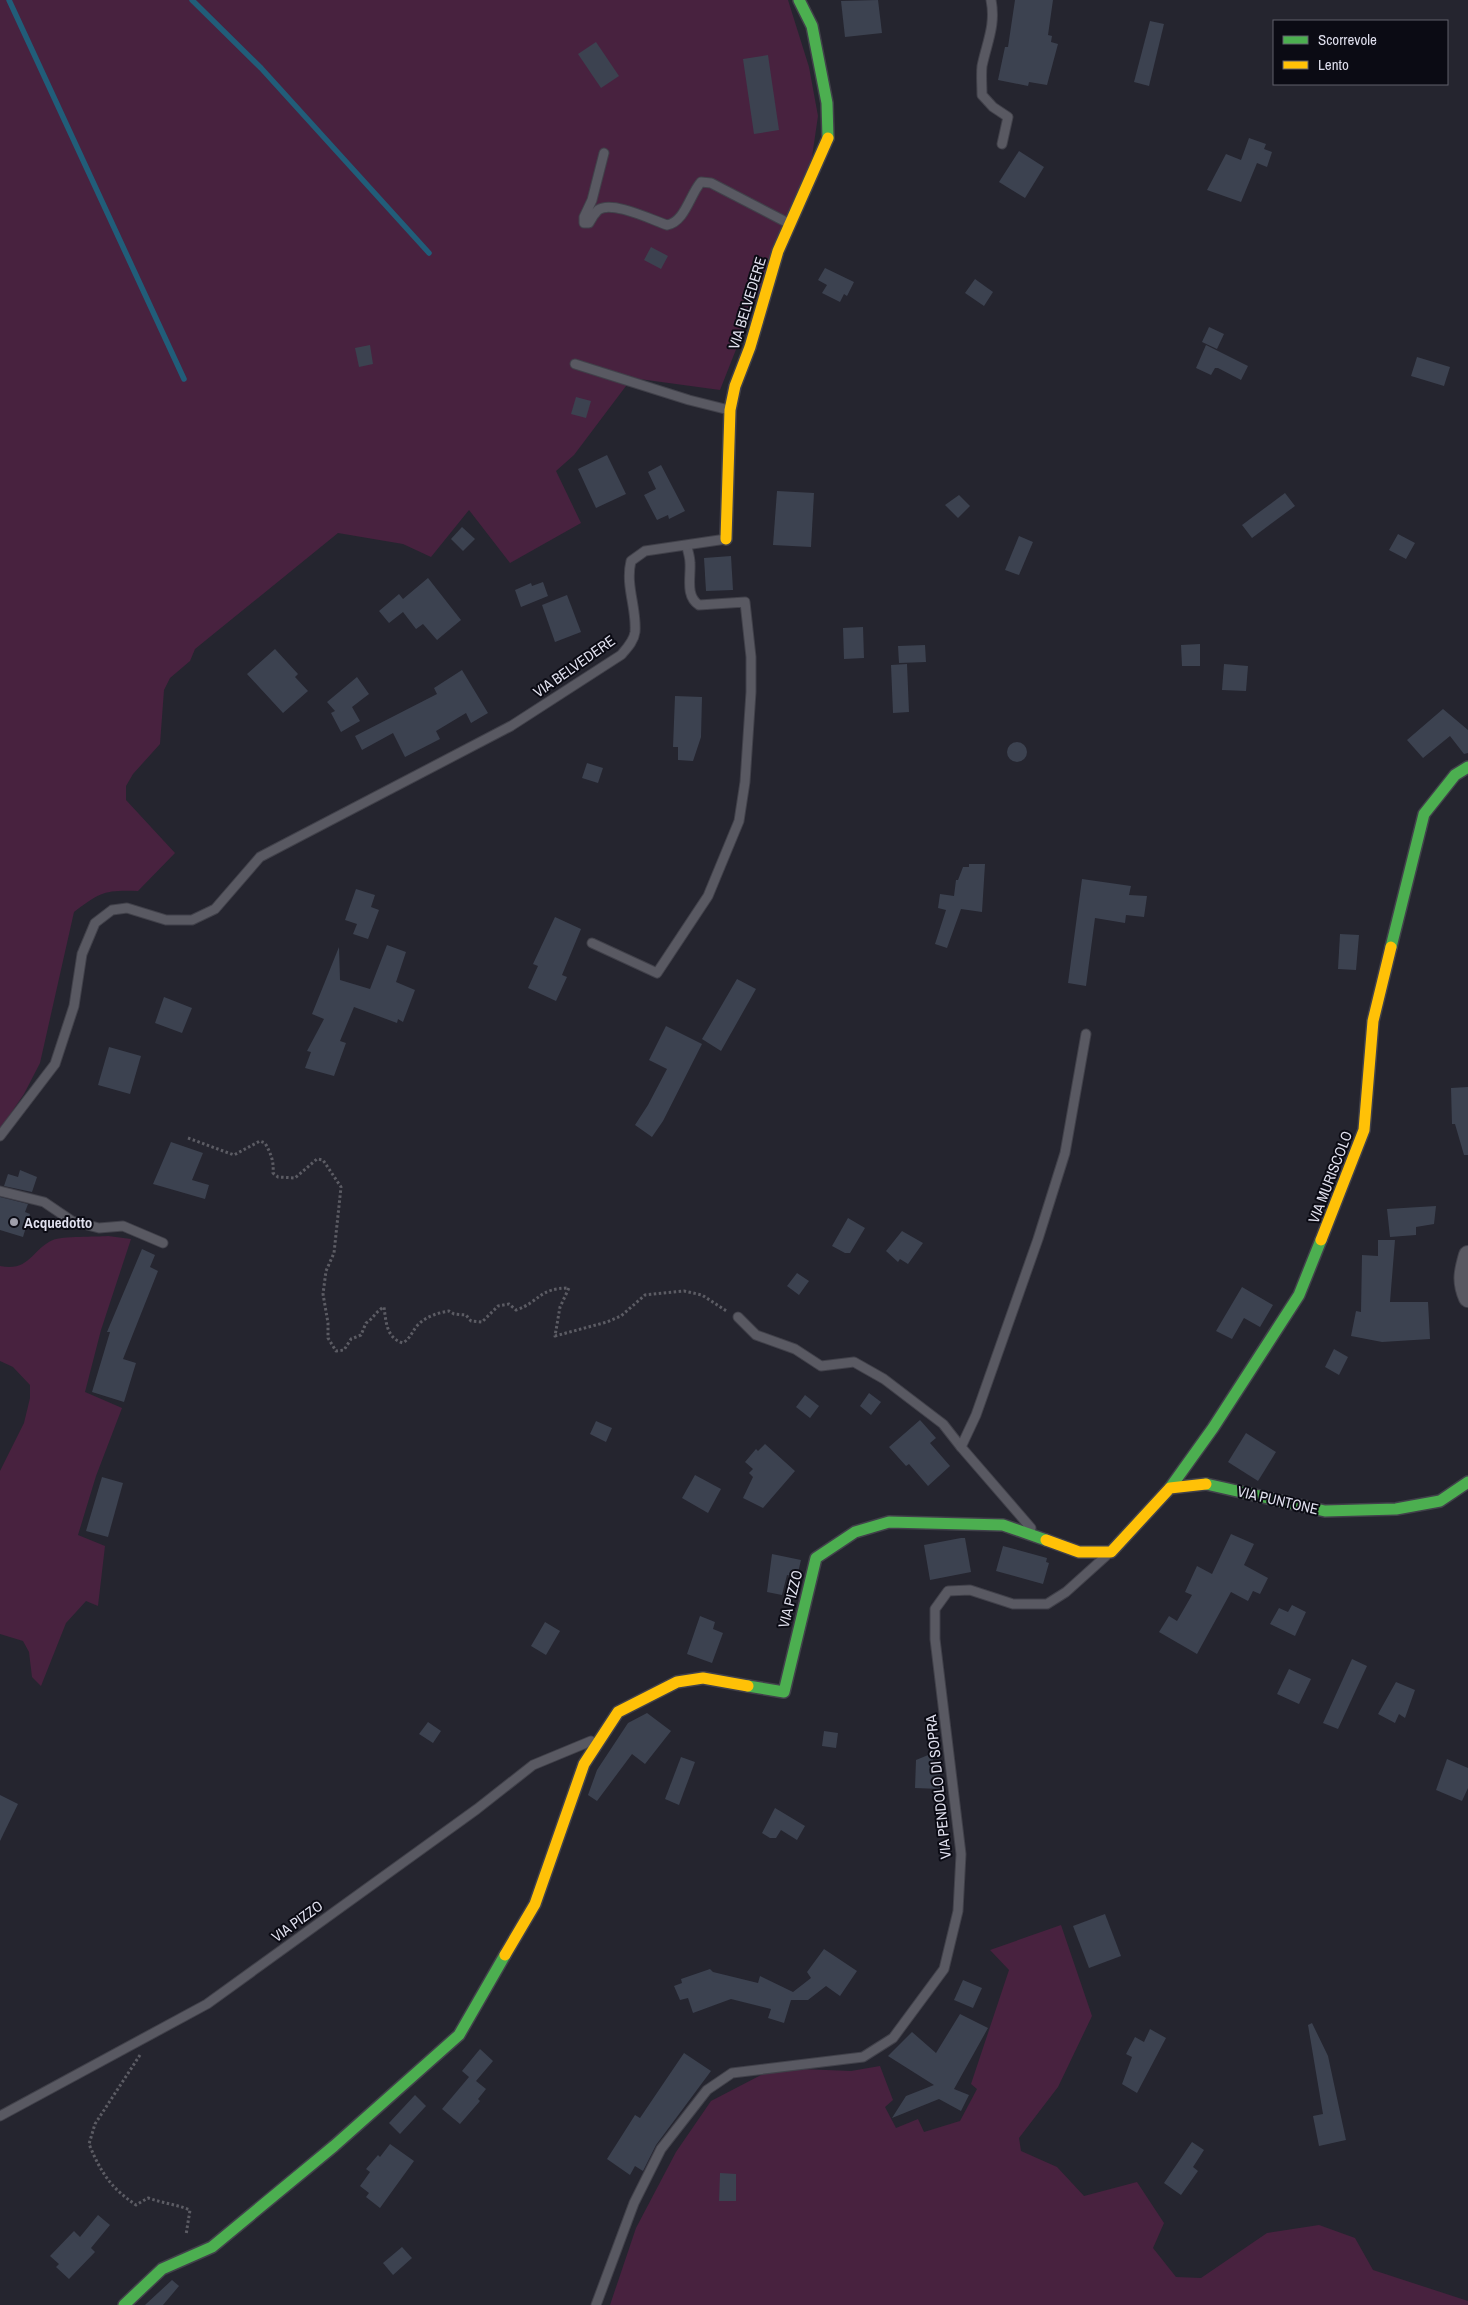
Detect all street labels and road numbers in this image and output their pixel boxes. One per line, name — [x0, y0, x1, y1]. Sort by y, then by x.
street label: VIA BELVEDERE — [723, 254, 771, 352]
street label: VIA BELVEDERE — [529, 630, 619, 702]
street label: VIA MURISCOLO — [1303, 1128, 1357, 1226]
street label: VIA PUNTONE — [1235, 1480, 1321, 1520]
street label: VIA PIZZO — [773, 1568, 807, 1630]
street label: VIA PENDOLO DI SOPRA — [920, 1713, 956, 1860]
street label: VIA PIZZO — [267, 1895, 327, 1947]

